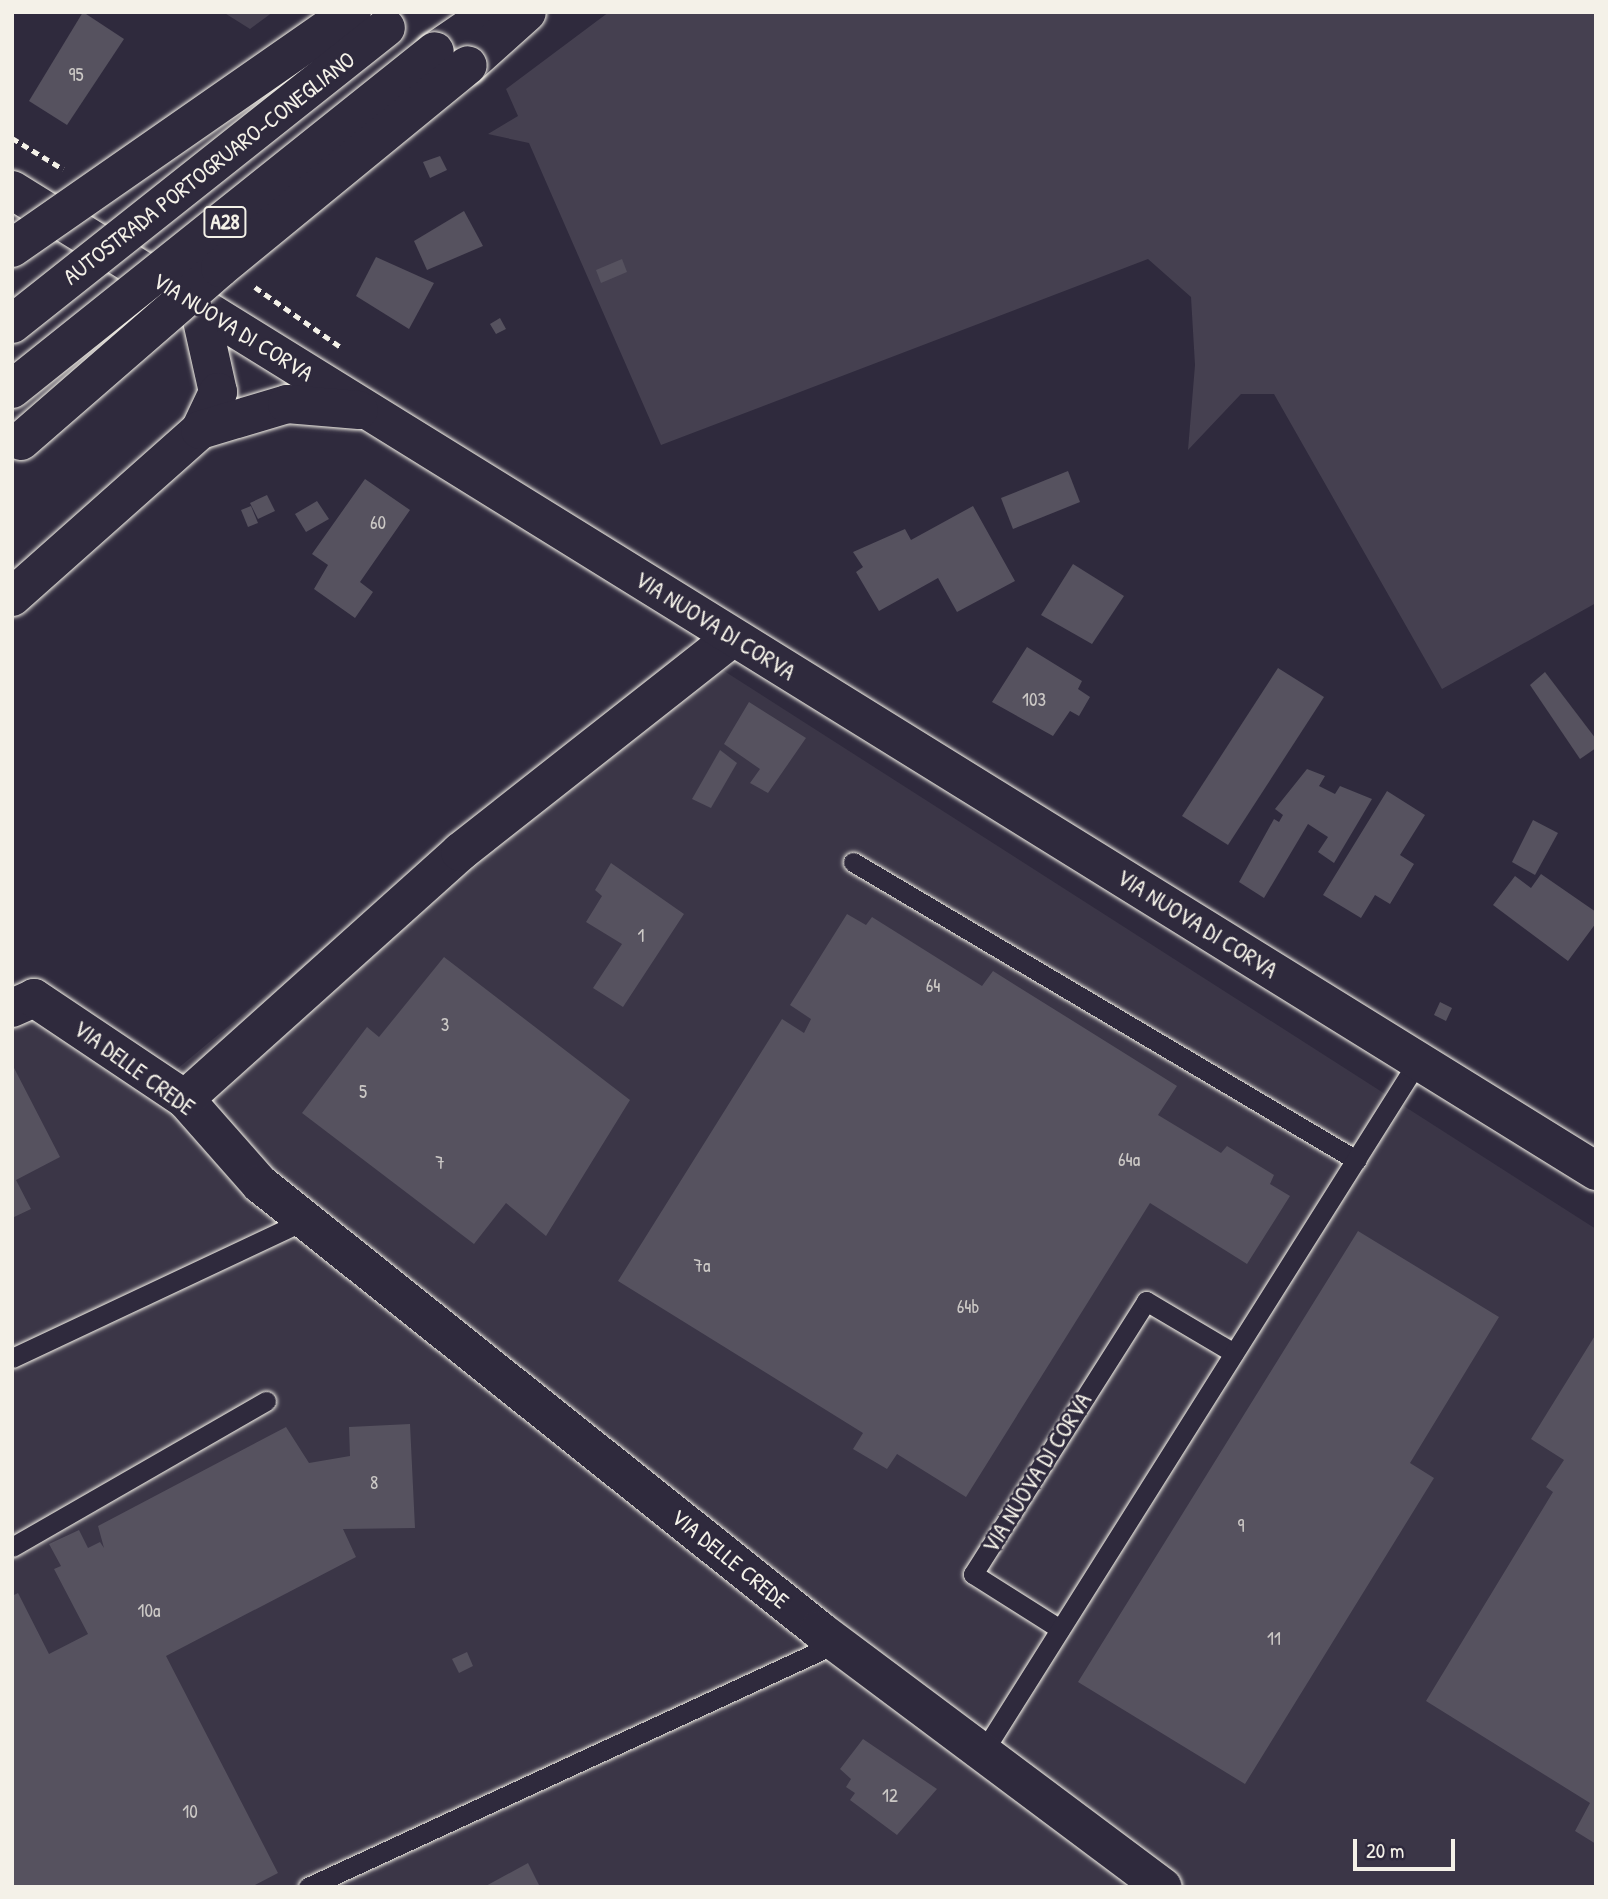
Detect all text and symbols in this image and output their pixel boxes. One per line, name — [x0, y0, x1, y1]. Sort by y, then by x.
street label: AUTOSTRADA PORTOGRUARO-CONEGLIANO — [58, 46, 360, 290]
house number: 95 — [68, 64, 84, 86]
road number: A28 — [202, 204, 248, 240]
street label: VIA NUOVA DI CORVA — [148, 267, 318, 387]
house number: 60 — [370, 512, 386, 534]
street label: VIA NUOVA DI CORVA — [630, 566, 800, 686]
house number: 103 — [1022, 689, 1046, 711]
street label: VIA NUOVA DI CORVA — [1112, 864, 1282, 984]
house number: 1 — [638, 925, 644, 947]
house number: 64 — [926, 975, 940, 997]
house number: 3 — [441, 1014, 449, 1036]
street label: VIA DELLE CREDE — [68, 1015, 200, 1121]
house number: 5 — [359, 1081, 367, 1103]
house number: 64a — [1118, 1149, 1140, 1171]
house number: 7 — [435, 1152, 445, 1174]
house number: 7a — [694, 1255, 710, 1277]
house number: 64b — [957, 1296, 979, 1318]
street label: VIA NUOVA DI CORVA — [977, 1388, 1097, 1558]
house number: 8 — [370, 1472, 378, 1494]
street label: VIA DELLE CREDE — [666, 1503, 794, 1615]
house number: 9 — [1238, 1515, 1244, 1537]
house number: 10a — [138, 1600, 160, 1622]
house number: 11 — [1267, 1628, 1281, 1650]
house number: 12 — [882, 1785, 898, 1807]
house number: 10 — [182, 1801, 198, 1823]
scale bar — [1356, 1826, 1458, 1870]
text: 20 m — [1366, 1836, 1404, 1865]

